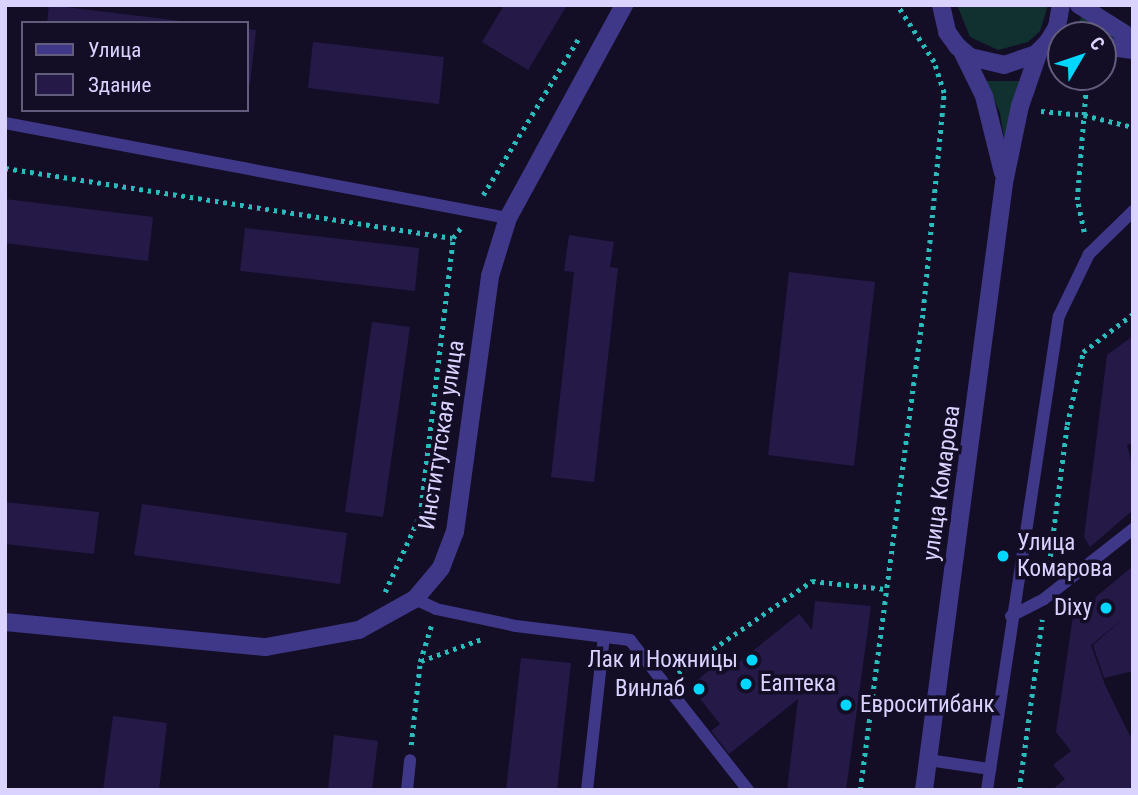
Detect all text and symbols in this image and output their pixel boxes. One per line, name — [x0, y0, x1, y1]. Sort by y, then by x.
legend — [21, 21, 248, 112]
north arrow — [1047, 21, 1117, 91]
text: С — [1085, 32, 1109, 55]
text: Улица — [88, 38, 141, 62]
text: Здание — [88, 73, 151, 97]
street label: Институтская улица — [413, 338, 471, 532]
street label: улица Комарова — [917, 404, 967, 562]
place label: Улица Комарова — [1017, 529, 1112, 583]
marker: Улица Комарова — [995, 548, 1011, 564]
place label: Dixy — [1054, 594, 1092, 622]
marker: Dixy — [1098, 600, 1114, 616]
place label: Лак и Ножницы — [588, 646, 738, 674]
marker: Лак и Ножницы — [744, 652, 760, 668]
place label: Еаптека — [760, 670, 836, 698]
place label: Винлаб — [615, 675, 685, 703]
marker: Еаптека — [738, 676, 754, 692]
marker: Винлаб — [691, 681, 707, 697]
place label: Евроситибанк — [860, 691, 995, 719]
marker: Евроситибанк — [838, 697, 854, 713]

